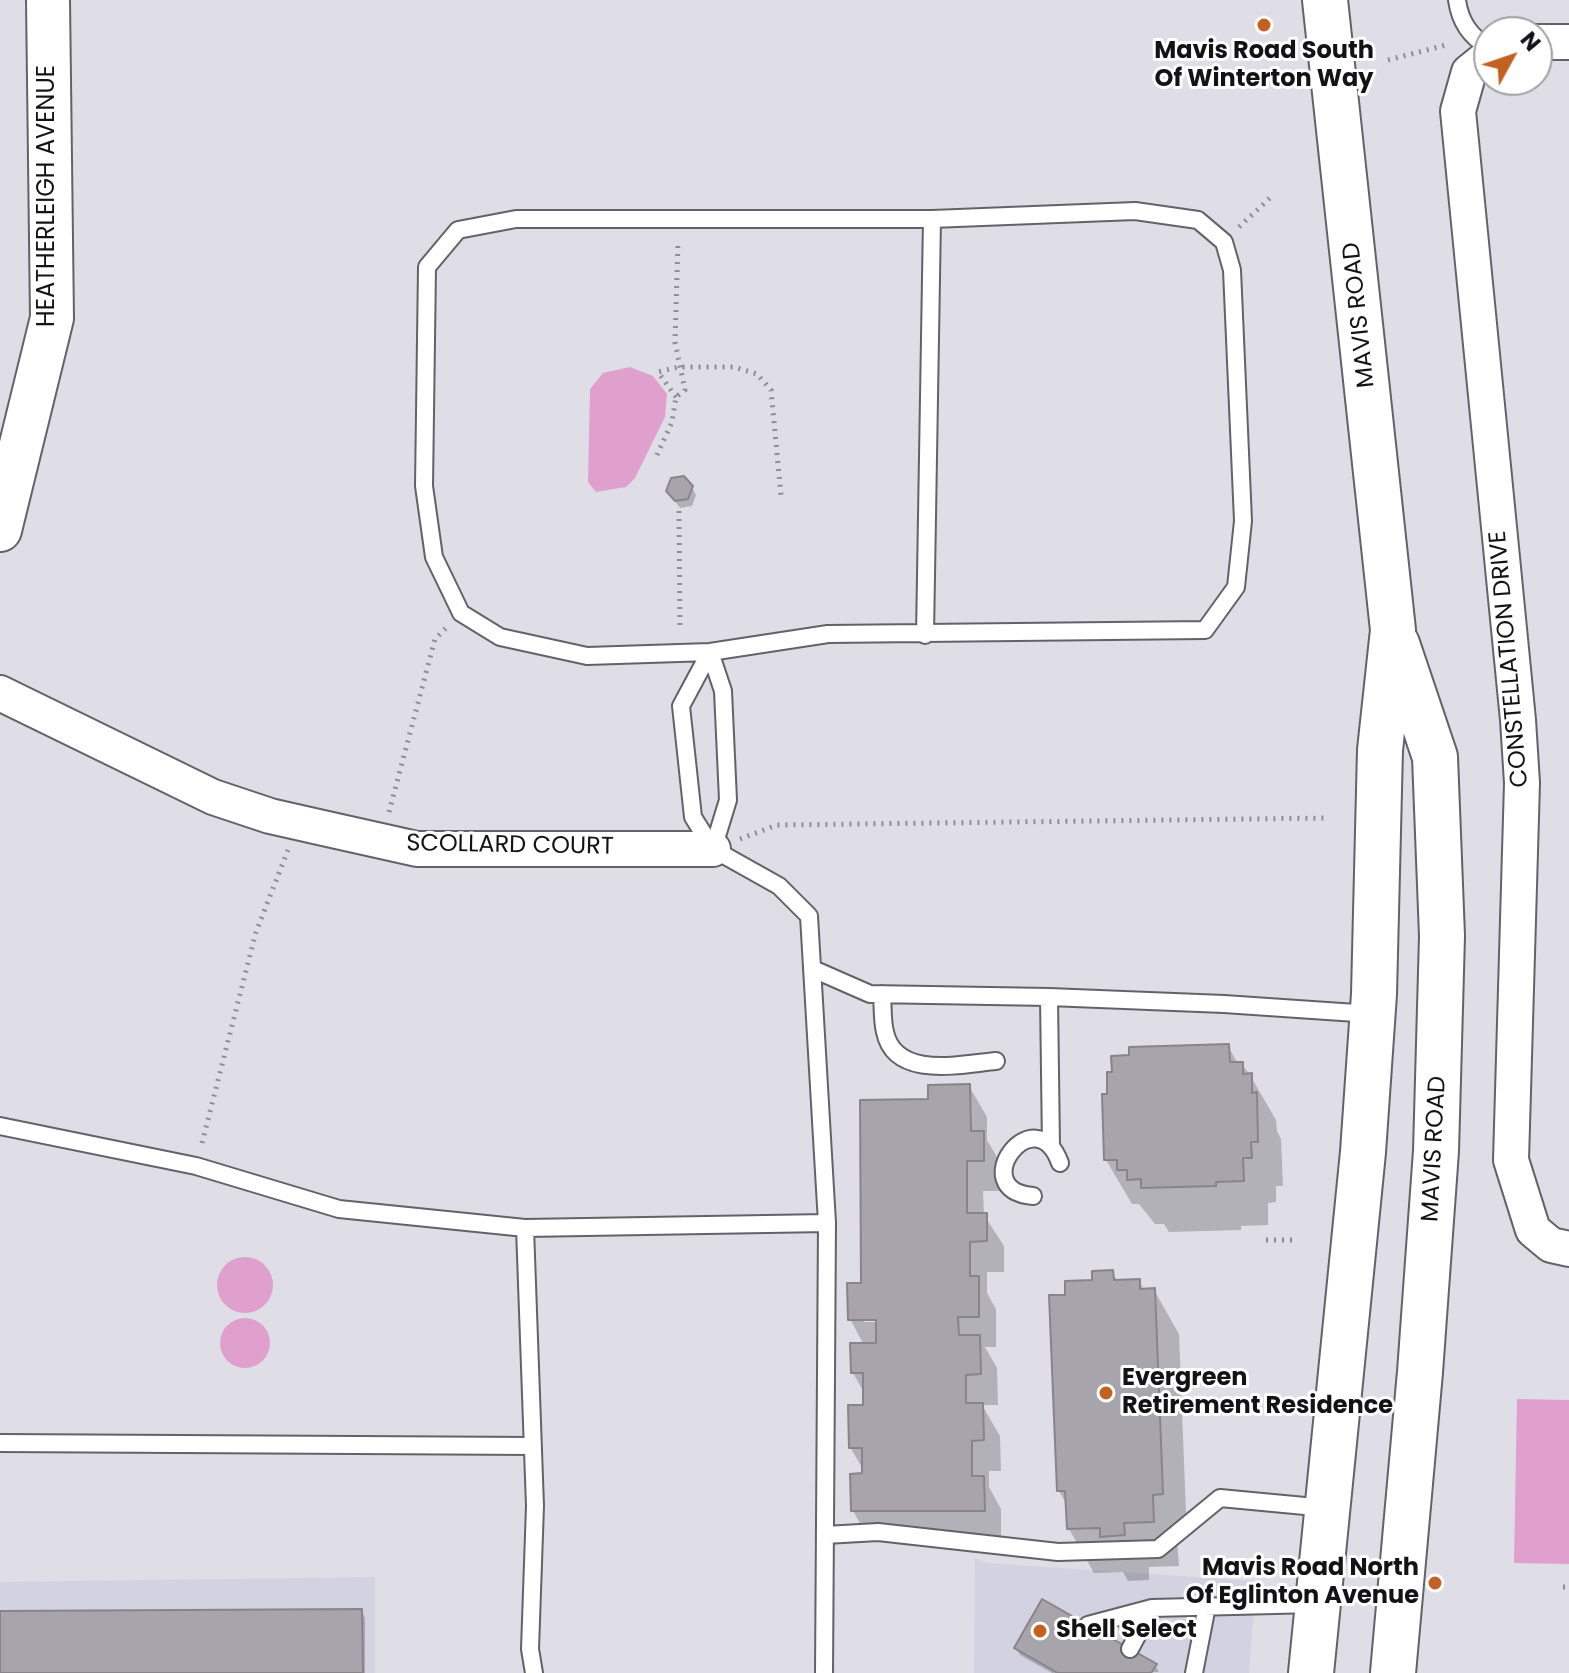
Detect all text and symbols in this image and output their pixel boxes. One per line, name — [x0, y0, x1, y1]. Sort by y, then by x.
marker: Mavis Road South Of Winterton Way — [1255, 16, 1273, 34]
north arrow — [1473, 16, 1553, 96]
text: N — [1513, 25, 1547, 58]
place label: Mavis Road South Of Winterton Way — [1154, 38, 1374, 94]
street label: HEATHERLEIGH AVENUE — [34, 65, 62, 327]
street label: MAVIS ROAD — [1338, 241, 1382, 389]
street label: CONSTELLATION DRIVE — [1484, 529, 1536, 789]
street label: SCOLLARD COURT — [406, 830, 614, 862]
street label: MAVIS ROAD — [1417, 1075, 1453, 1223]
place label: Evergreen Retirement Residence — [1122, 1365, 1393, 1421]
marker: Evergreen Retirement Residence — [1097, 1384, 1115, 1402]
place label: Mavis Road North Of Eglinton Avenue — [1186, 1555, 1419, 1611]
marker: Mavis Road North Of Eglinton Avenue — [1426, 1574, 1444, 1592]
place label: Shell Select — [1056, 1617, 1197, 1645]
marker: Shell Select — [1031, 1622, 1049, 1640]

